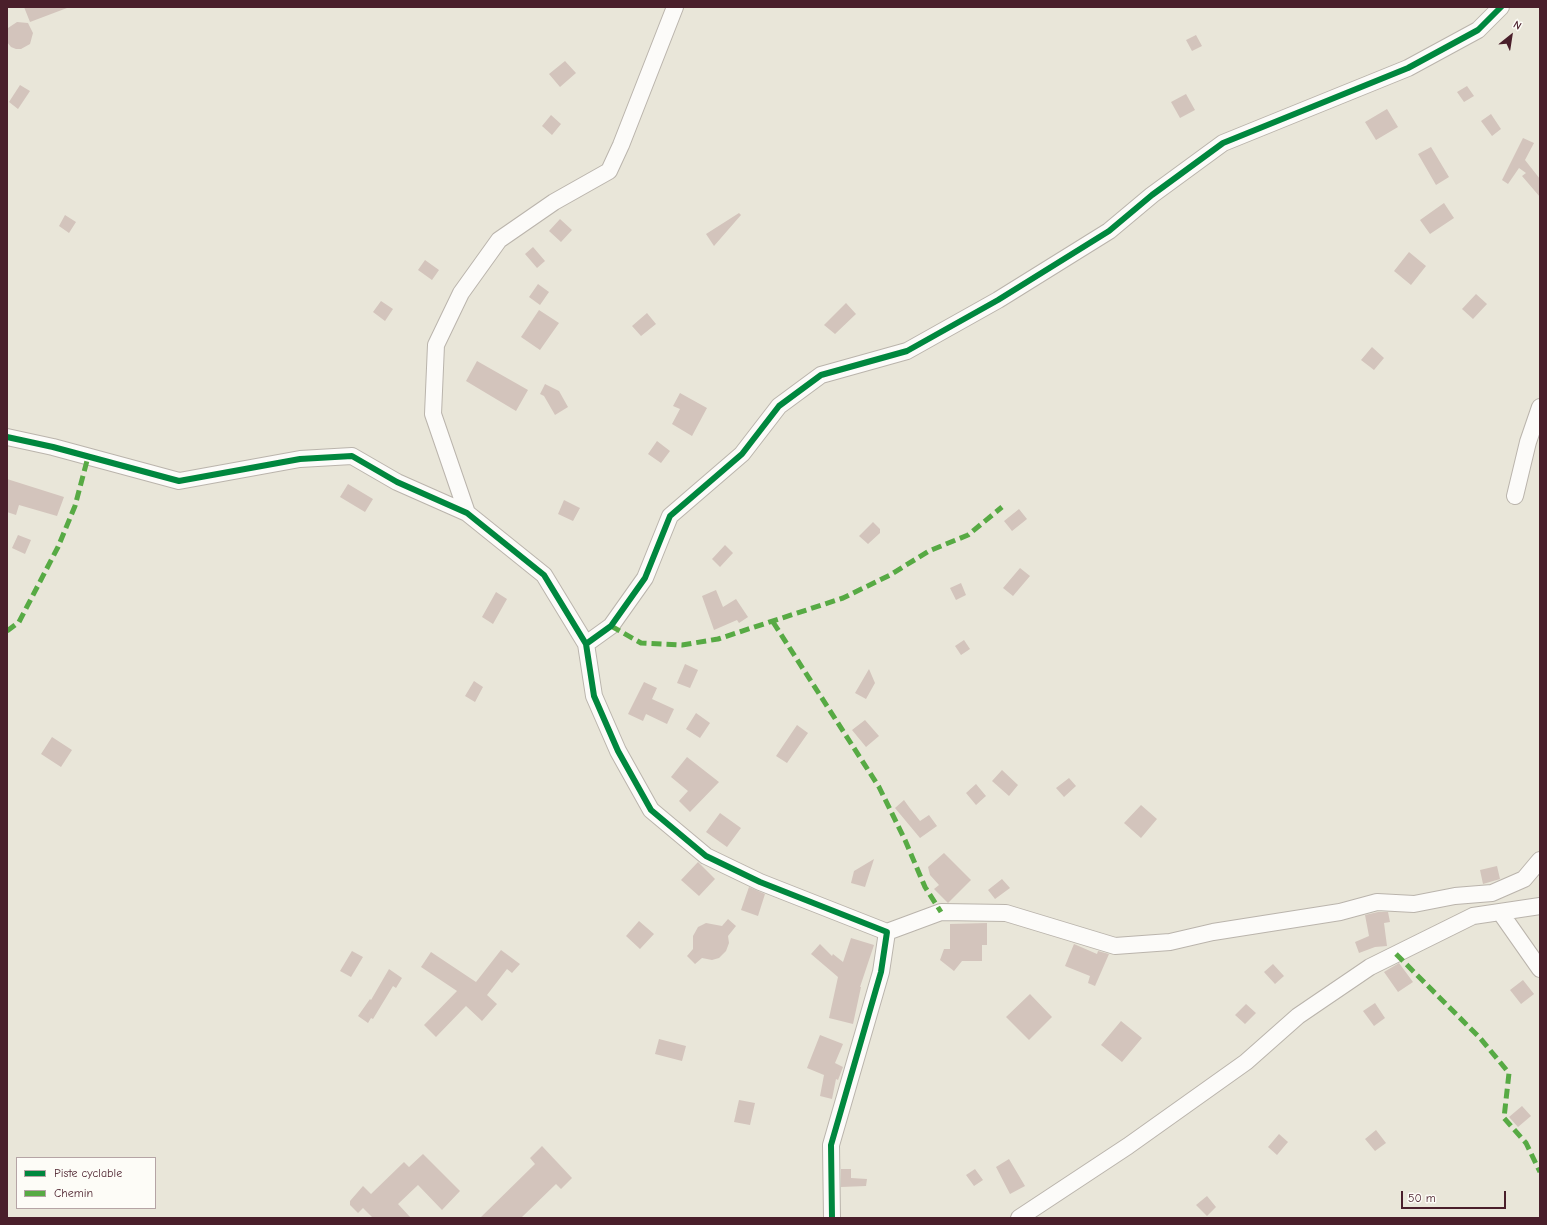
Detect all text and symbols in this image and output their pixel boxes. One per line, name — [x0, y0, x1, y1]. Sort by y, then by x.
north arrow — [1491, 16, 1531, 56]
text: N — [1511, 18, 1524, 33]
legend — [16, 1157, 156, 1209]
text: Piste cyclable — [54, 1166, 122, 1180]
scale bar — [1403, 1183, 1508, 1209]
text: Chemin — [54, 1186, 93, 1200]
text: 50 m — [1408, 1191, 1436, 1205]

